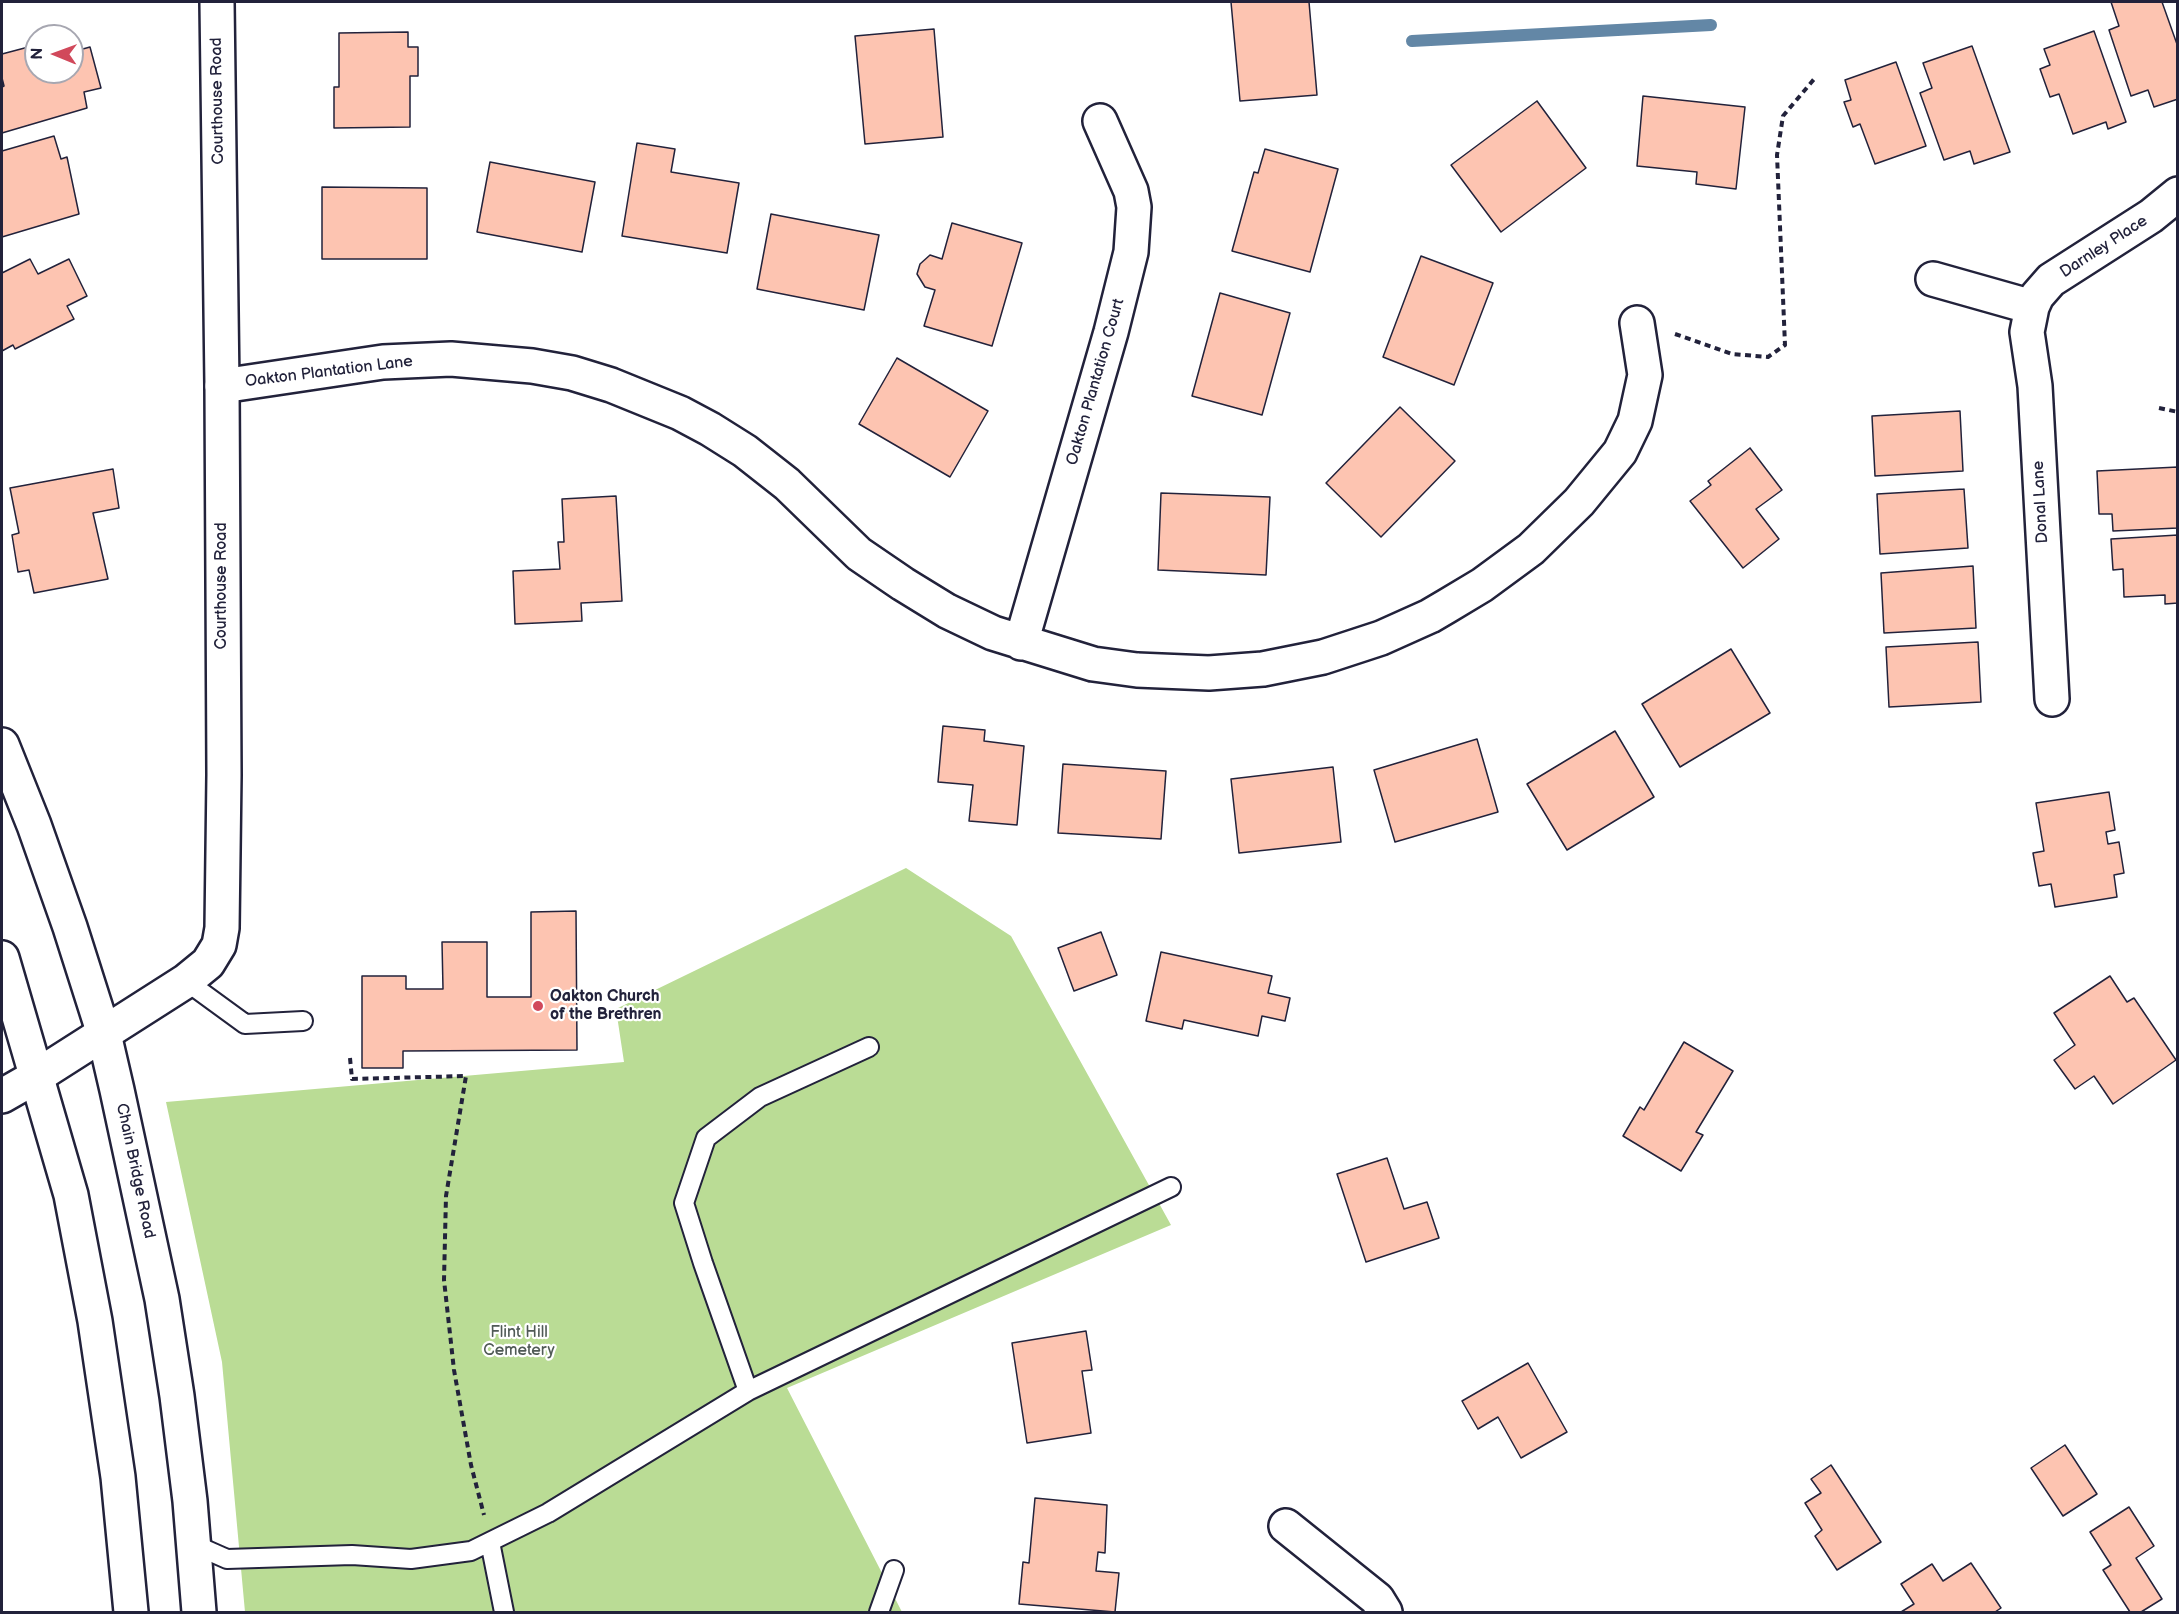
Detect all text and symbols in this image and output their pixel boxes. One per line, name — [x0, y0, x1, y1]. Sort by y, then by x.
north arrow — [24, 24, 84, 84]
street label: Courthouse Road — [207, 37, 229, 165]
text: N — [28, 48, 47, 60]
street label: Darnley Place — [2057, 212, 2151, 282]
street label: Oakton Plantation Court — [1063, 296, 1129, 468]
street label: Oakton Plantation Lane — [244, 352, 414, 392]
street label: Donal Lane — [2029, 460, 2053, 544]
street label: Courthouse Road — [212, 522, 232, 650]
place label: Oakton Church of the Brethren — [550, 987, 662, 1025]
marker: Oakton Church of the Brethren — [531, 999, 545, 1013]
street label: Chain Bridge Road — [111, 1102, 159, 1240]
park label: Flint Hill Cemetery — [483, 1323, 555, 1361]

